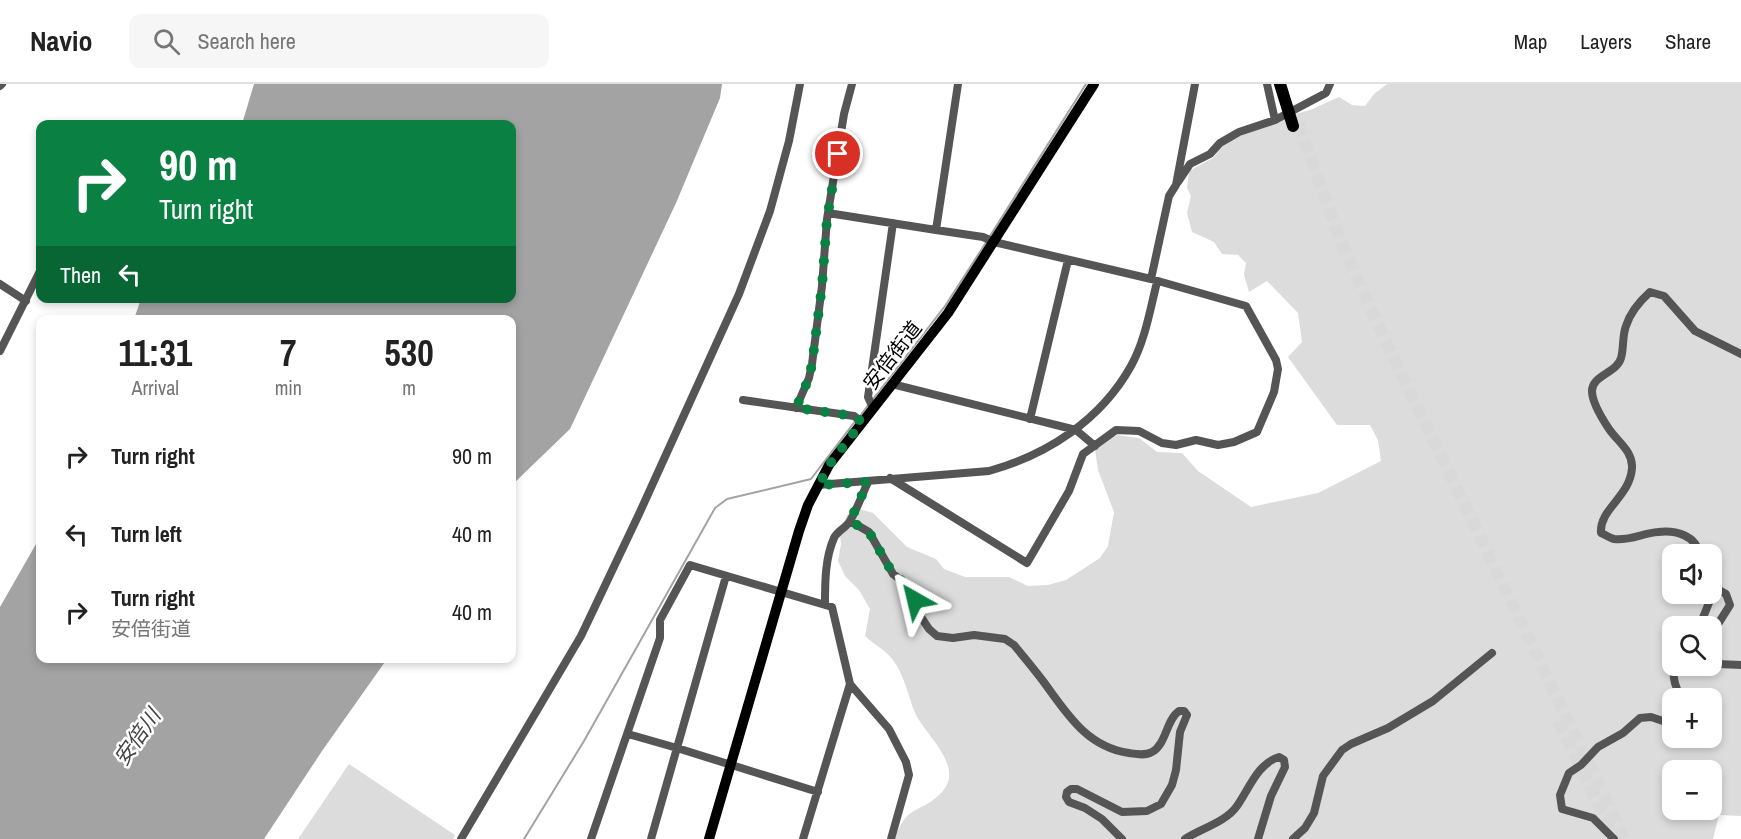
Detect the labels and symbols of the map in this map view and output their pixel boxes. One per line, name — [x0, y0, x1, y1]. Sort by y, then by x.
pin — [812, 128, 863, 179]
street label: 安倍街道 — [857, 315, 927, 395]
position arrow — [883, 568, 947, 632]
water label: 安倍川 — [107, 701, 168, 771]

